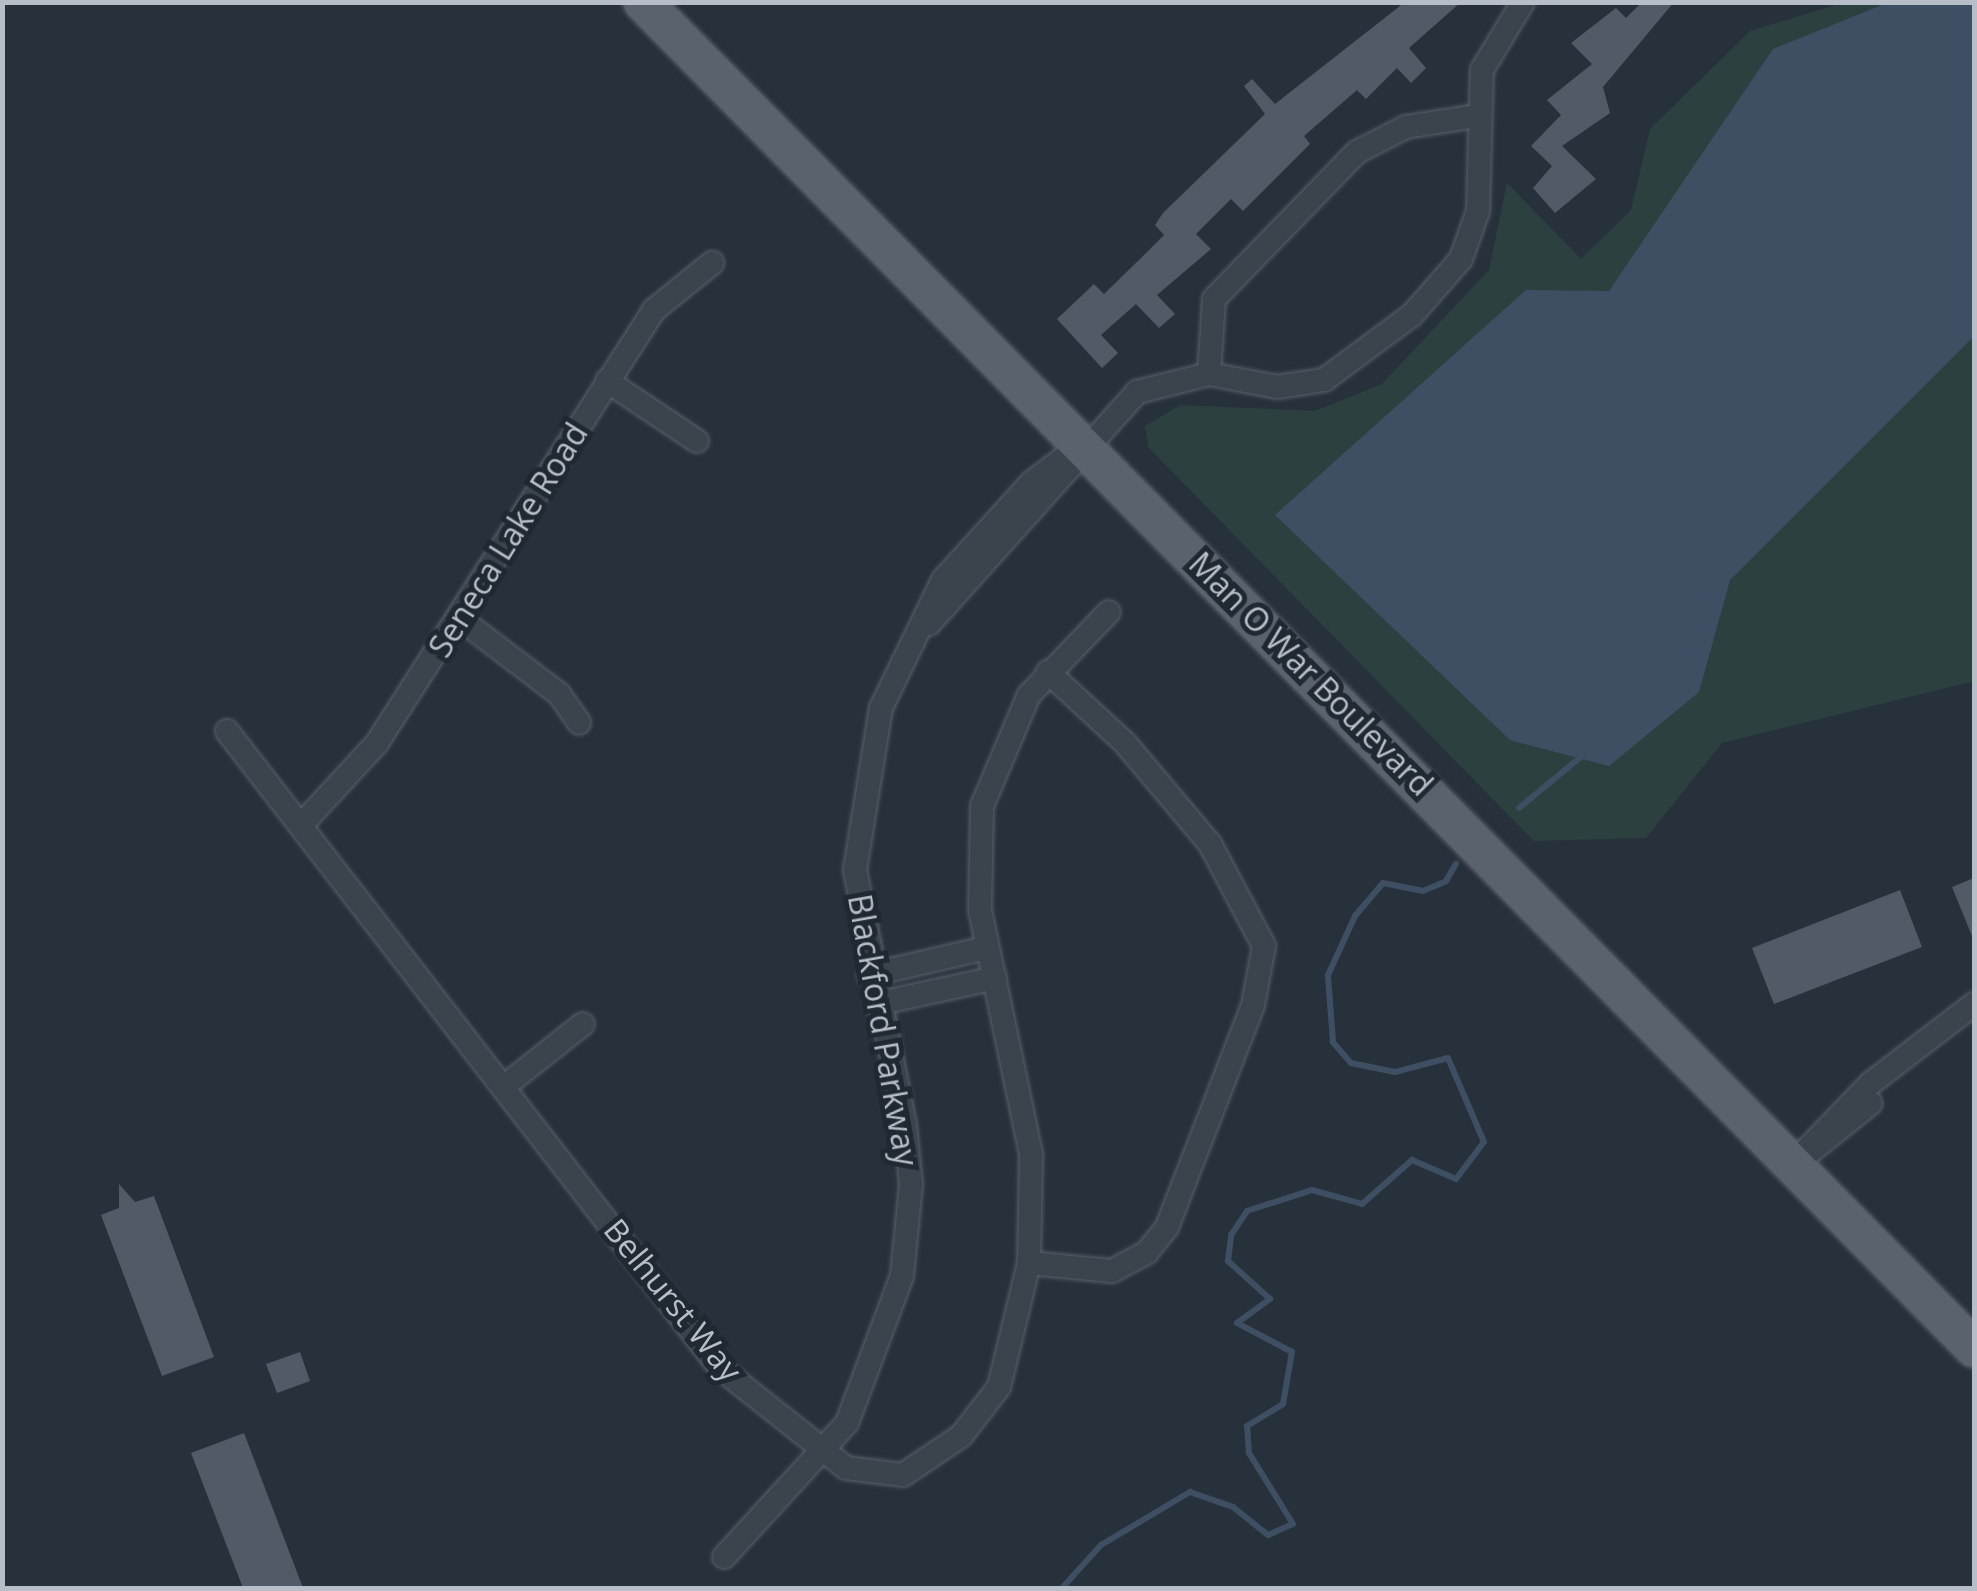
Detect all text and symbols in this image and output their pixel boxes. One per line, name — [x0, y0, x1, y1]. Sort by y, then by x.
street label: Seneca Lake Road — [421, 416, 595, 664]
street label: Man O War Boulevard — [1181, 544, 1441, 804]
street label: Blackford Parkway — [840, 891, 926, 1169]
street label: Belhurst Way — [596, 1211, 750, 1389]

